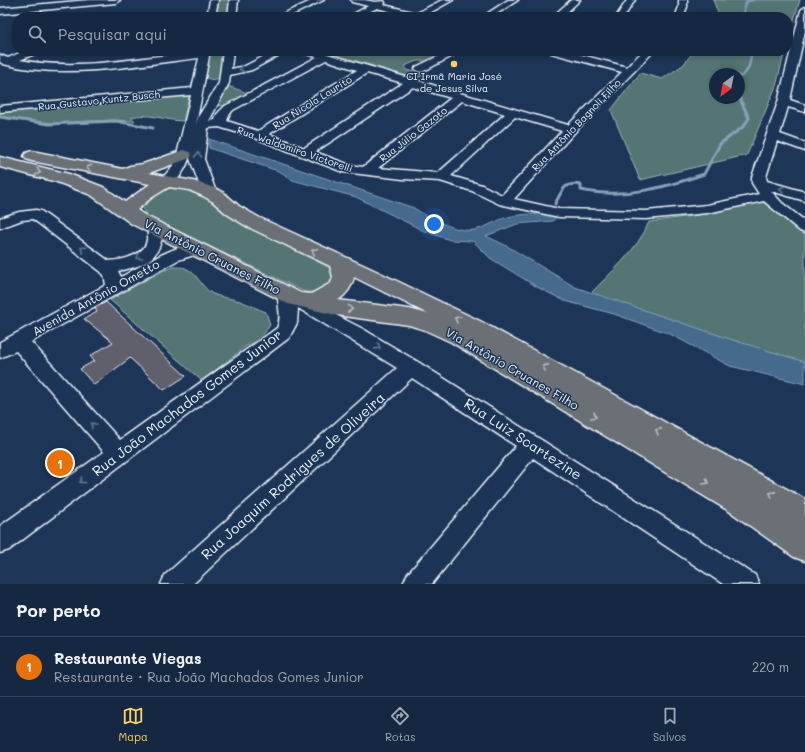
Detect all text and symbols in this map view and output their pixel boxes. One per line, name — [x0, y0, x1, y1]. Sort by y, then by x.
search box — [12, 12, 793, 56]
icon: search — [26, 23, 48, 45]
text: Pesquisar aqui — [58, 24, 167, 44]
marker: CI Irmã Maria José de Jesus Silva — [449, 59, 459, 69]
one-way arrow — [239, 64, 246, 73]
north arrow — [709, 68, 745, 104]
place label: CI Irmã Maria José de Jesus Silva — [406, 69, 502, 95]
street label: Rua Nícola Laurito — [270, 72, 354, 132]
street label: Rua Antônio Bagnoli Filho — [528, 76, 624, 174]
street label: Rua Gustavo Kuntz Busch — [37, 87, 161, 113]
street label: Rua Júlio Gazoto — [376, 103, 450, 165]
street label: Rua Waldomiro Victorelli — [235, 123, 355, 175]
one-way arrow — [194, 152, 202, 158]
one-way arrow — [86, 164, 92, 172]
one-way arrow — [35, 167, 41, 175]
one-way arrow — [779, 185, 786, 194]
your location — [424, 214, 444, 234]
street label: Via Antônio Cruanes Filho — [142, 215, 283, 298]
one-way arrow — [80, 247, 87, 254]
one-way arrow — [311, 248, 319, 256]
one-way arrow — [137, 253, 144, 260]
street label: Avenida Antônio Ometto — [29, 255, 162, 339]
one-way arrow — [347, 304, 353, 313]
one-way arrow — [453, 316, 461, 324]
street label: Via Antônio Cruanes Filho — [443, 323, 582, 413]
street label: Rua João Machados Gomes Junior — [88, 325, 285, 480]
one-way arrow — [374, 342, 381, 349]
one-way arrow — [541, 365, 549, 372]
street label: Rua Joaquim Rodrigues de Oliveira — [197, 388, 389, 563]
street label: Rua Luiz Scartezine — [461, 393, 586, 484]
one-way arrow — [590, 411, 597, 418]
one-way arrow — [91, 422, 98, 430]
one-way arrow — [655, 428, 662, 435]
pin: 1 — [47, 448, 73, 478]
one-way arrow — [80, 476, 87, 483]
one-way arrow — [702, 477, 709, 484]
one-way arrow — [768, 491, 776, 499]
text: Por perto — [16, 599, 100, 621]
text: Restaurante Viegas — [54, 648, 202, 668]
text: 1 — [26, 658, 32, 675]
text: 220 m — [752, 658, 789, 675]
text: Restaurante · Rua João Machados Gomes Junior — [54, 668, 364, 685]
tab: Mapa — [119, 705, 148, 744]
tab: Rotas — [385, 705, 416, 744]
tab: Salvos — [653, 705, 686, 744]

